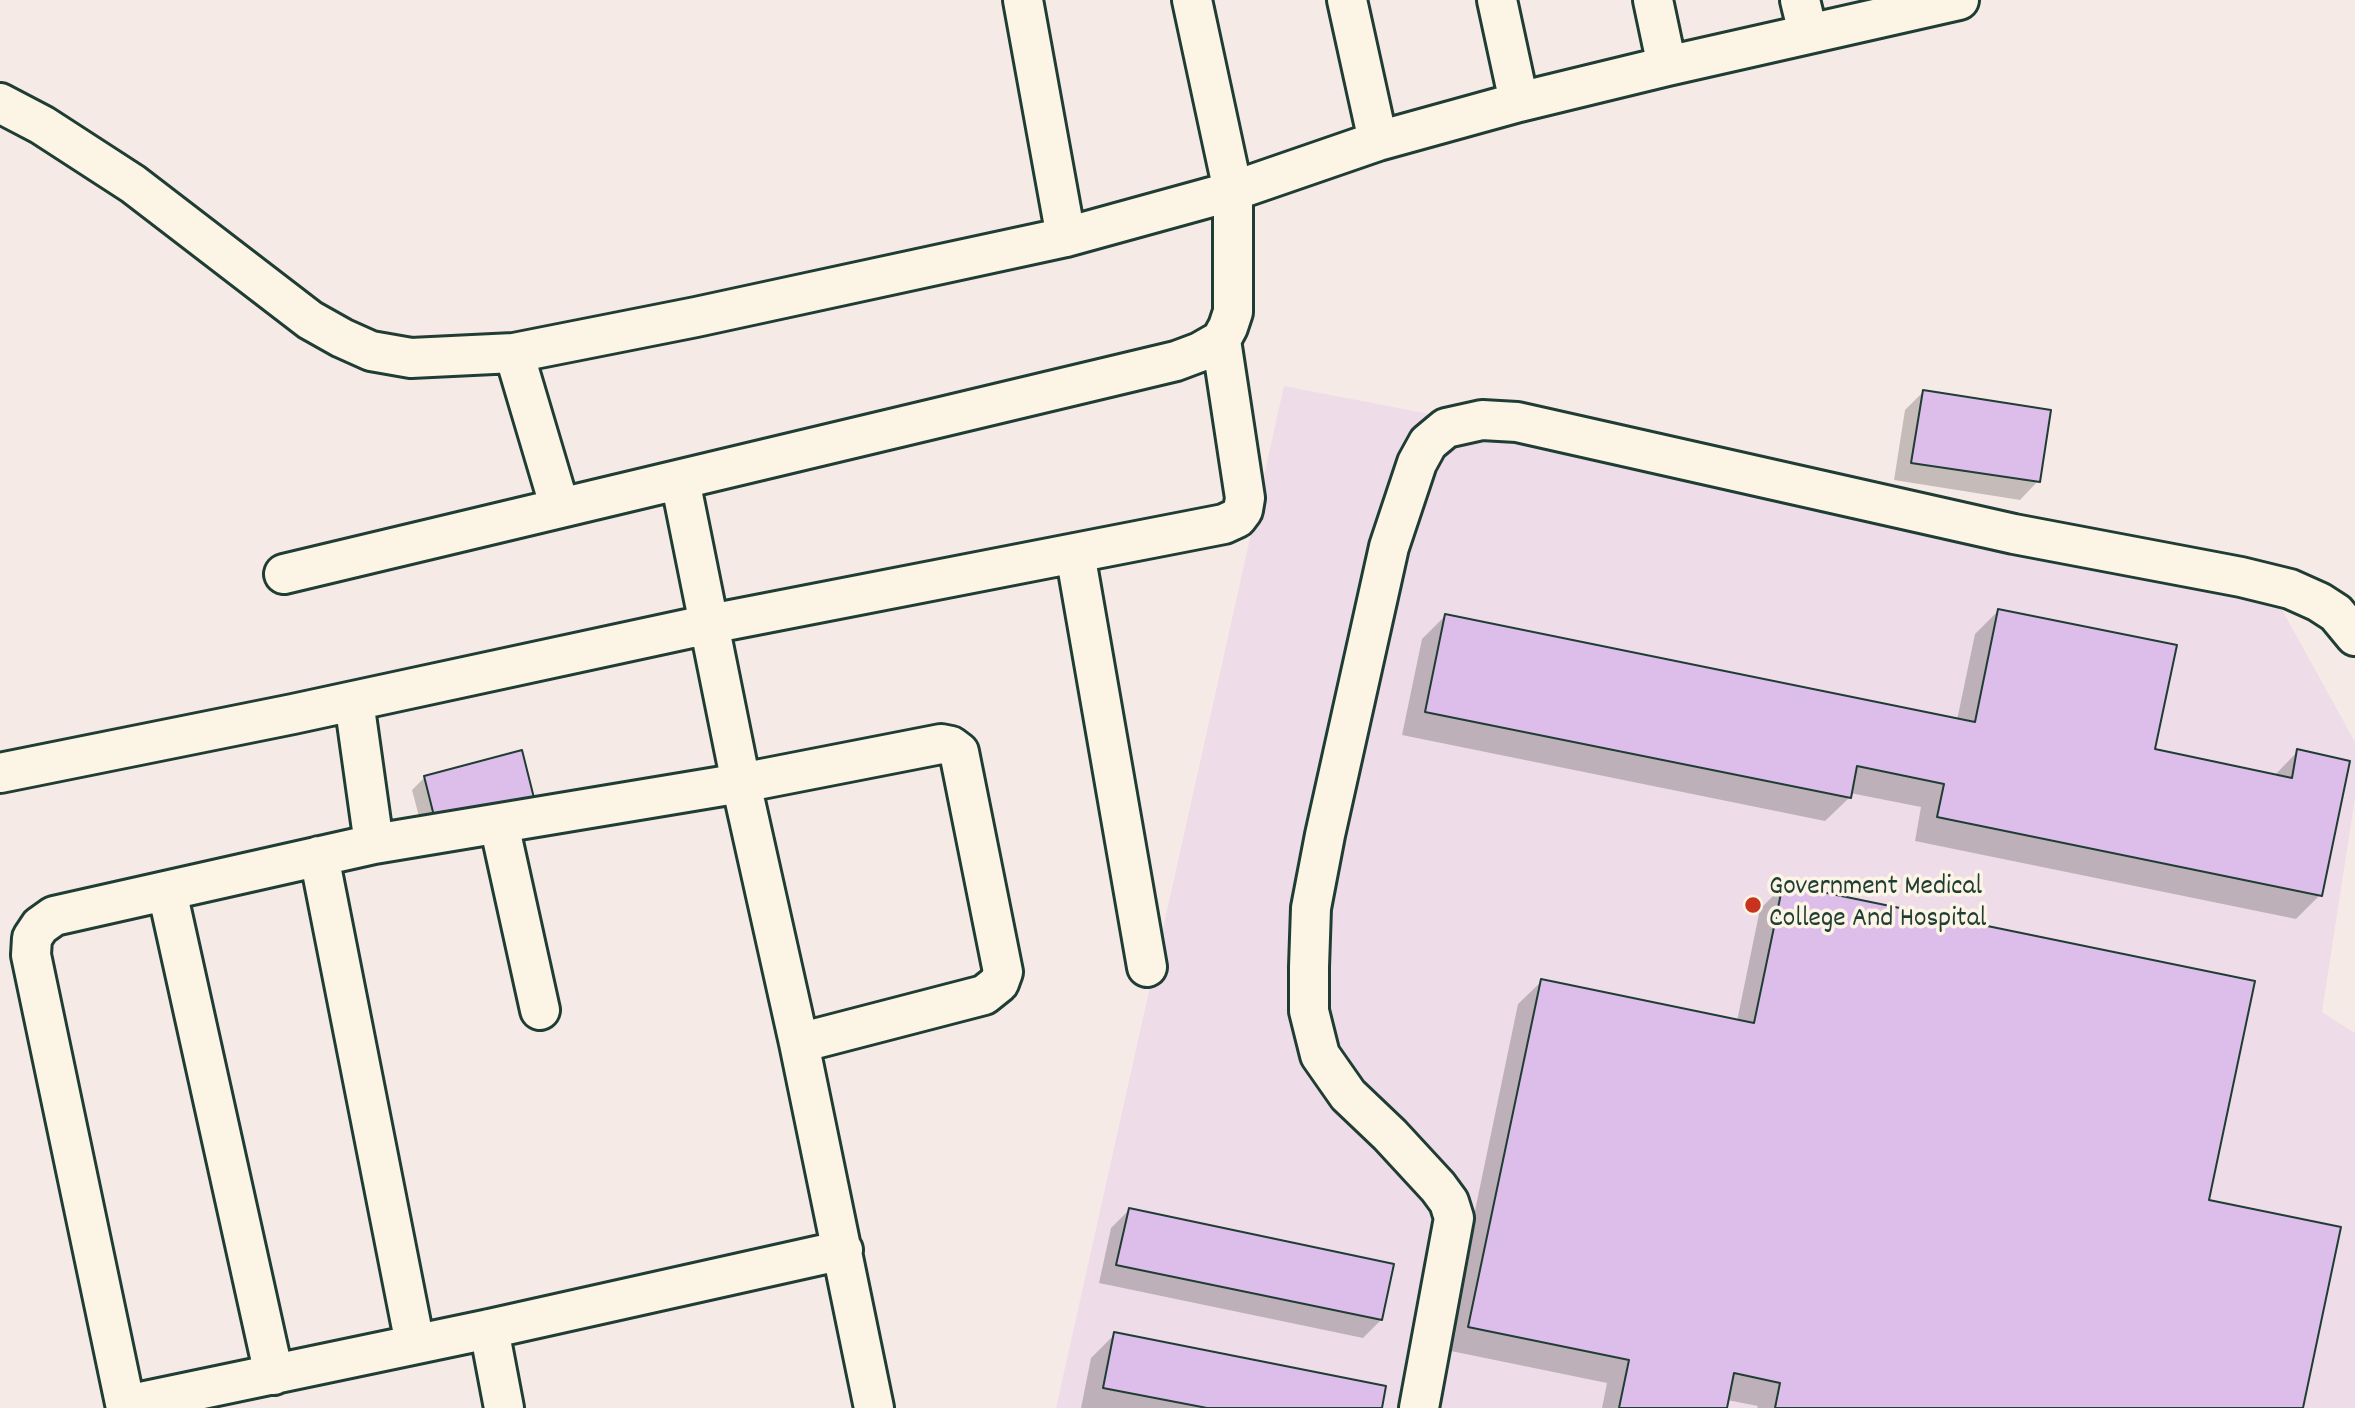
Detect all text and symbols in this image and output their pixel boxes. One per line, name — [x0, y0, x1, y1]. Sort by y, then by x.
place label: Government Medical College And Hospital — [1769, 872, 1986, 938]
marker: Government Medical College And Hospital — [1743, 895, 1763, 915]

